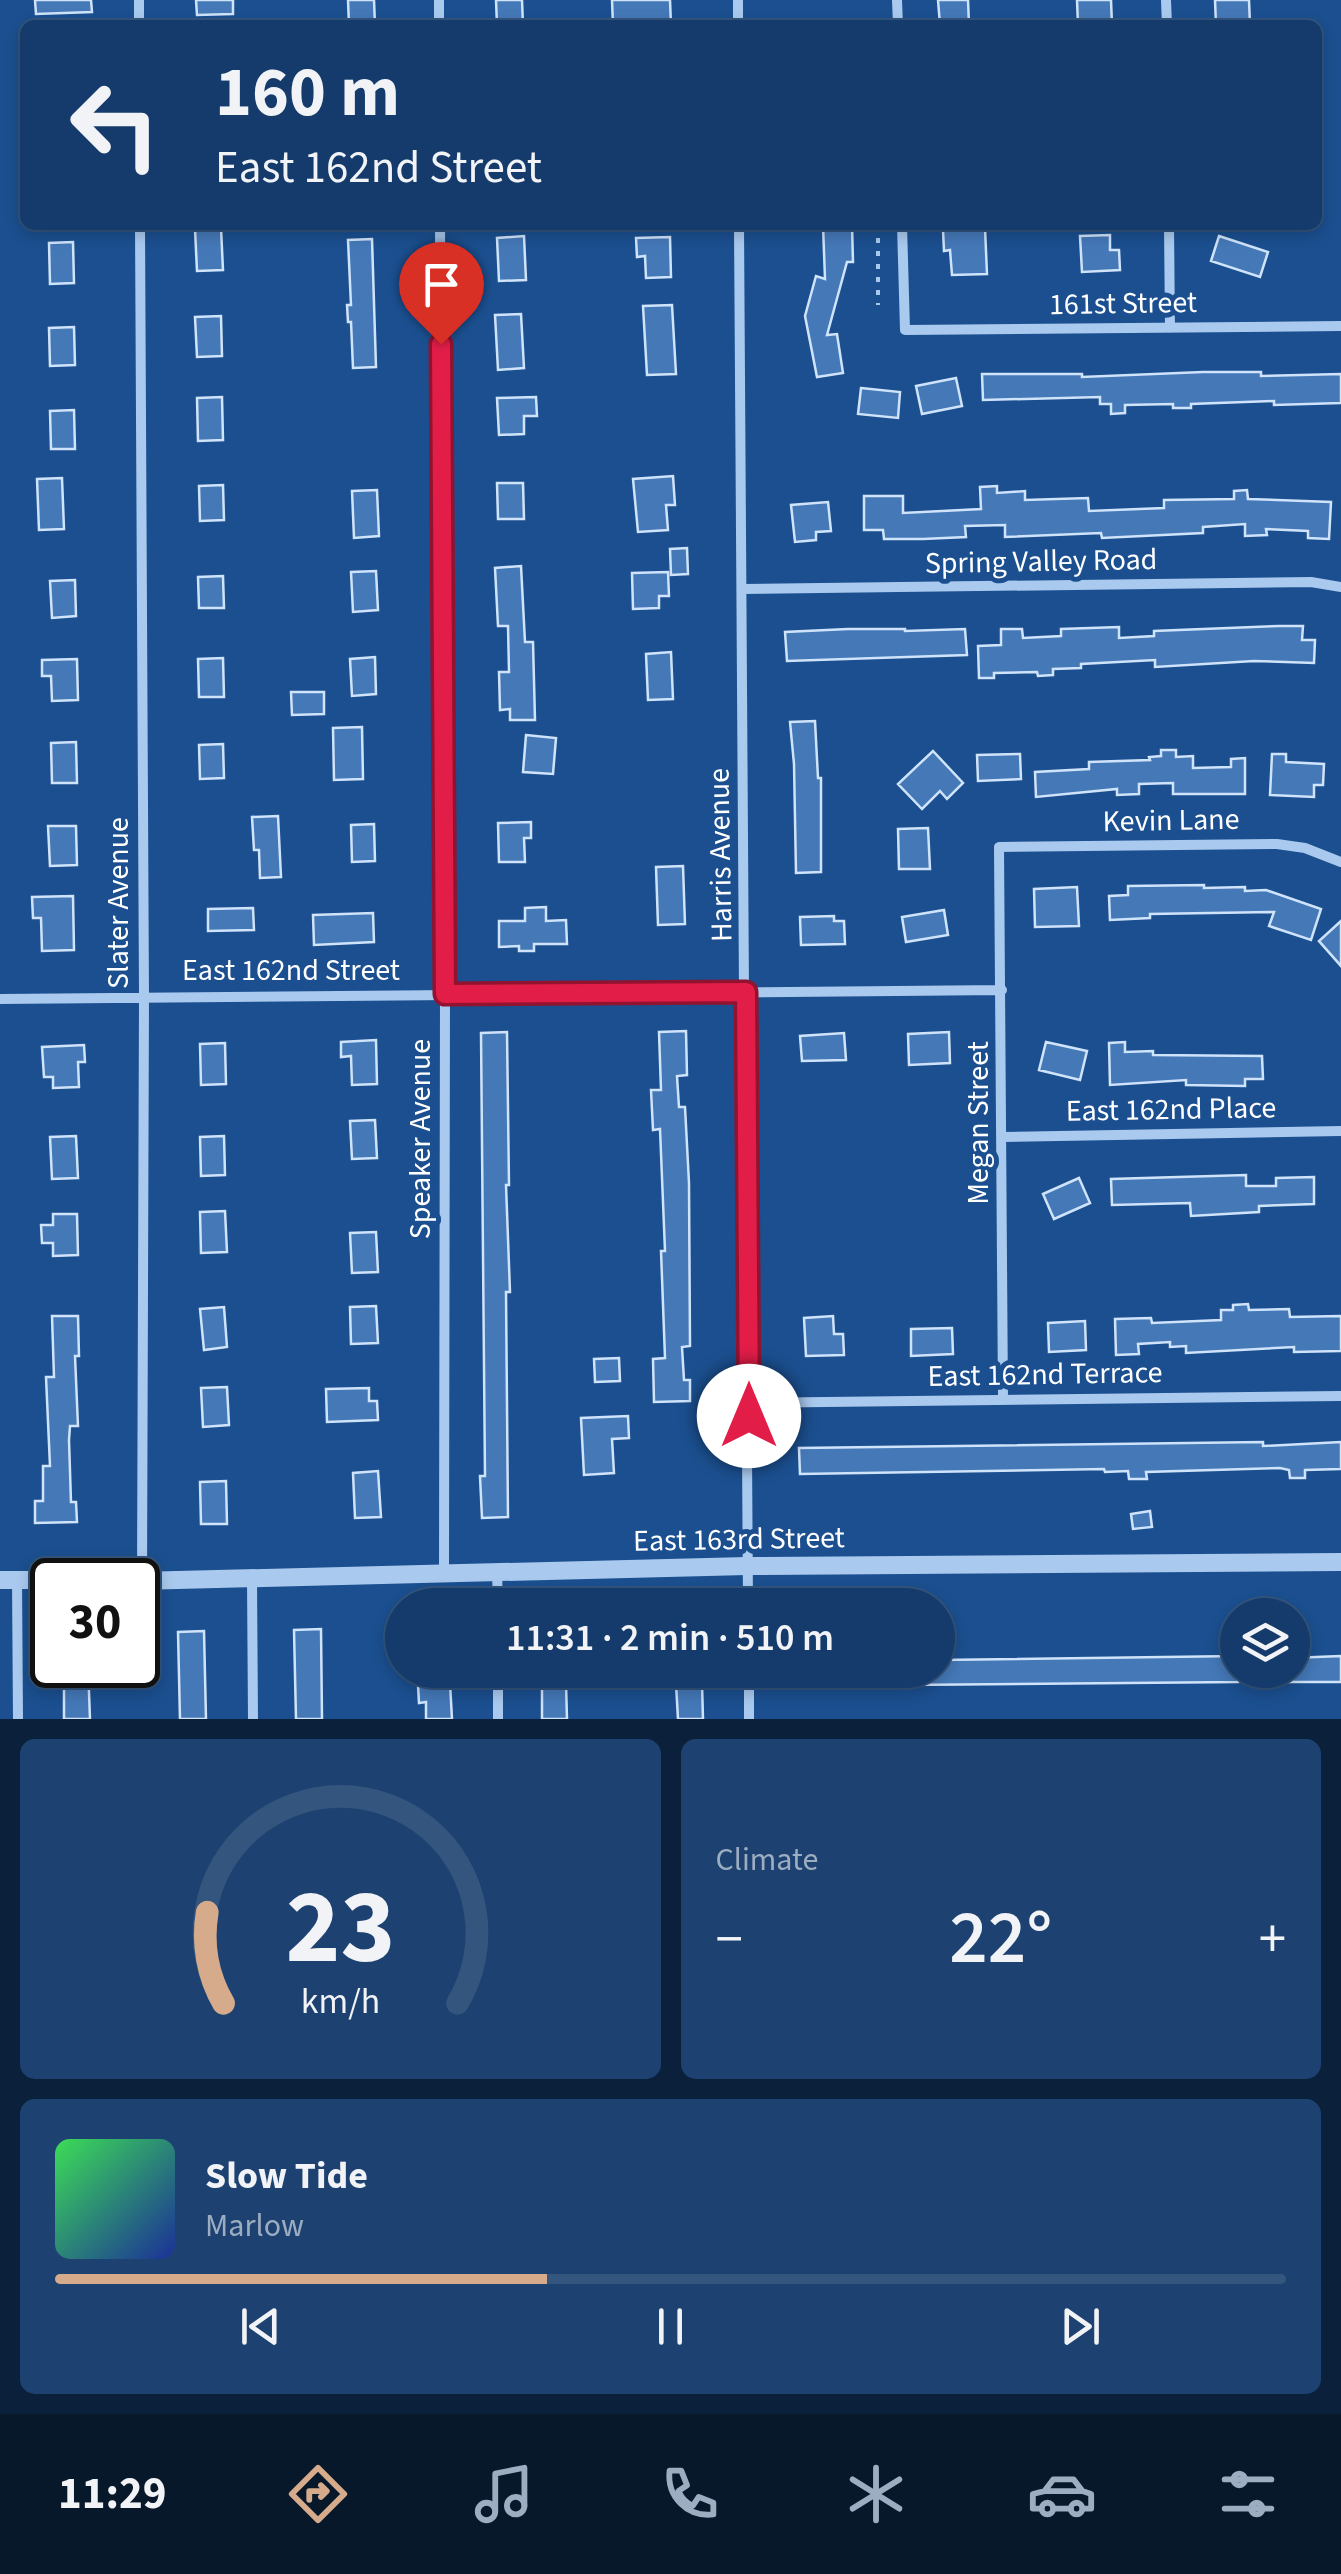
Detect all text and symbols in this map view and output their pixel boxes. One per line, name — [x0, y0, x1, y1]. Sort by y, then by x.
text: 160 m — [215, 43, 400, 143]
icon: left — [50, 60, 180, 190]
text: East 162nd Street — [215, 136, 542, 200]
pin — [399, 242, 484, 345]
icon: arrive — [414, 257, 469, 312]
street label: 161st Street — [1049, 281, 1197, 326]
street label: Spring Valley Road — [924, 538, 1158, 585]
street label: Harris Avenue — [697, 768, 744, 942]
street label: Kevin Lane — [1102, 798, 1240, 843]
street label: Slater Avenue — [97, 817, 140, 989]
street label: East 162nd Street — [182, 949, 400, 992]
street label: Speaker Avenue — [399, 1039, 442, 1239]
street label: Megan Street — [957, 1041, 1000, 1205]
street label: East 162nd Place — [1065, 1086, 1277, 1133]
street label: East 162nd Terrace — [927, 1351, 1163, 1398]
position arrow — [697, 1364, 801, 1468]
street label: East 163rd Street — [633, 1516, 845, 1563]
speed limit sign: 30 — [30, 1558, 160, 1688]
map controls — [1220, 1598, 1310, 1688]
button: layers — [1220, 1598, 1310, 1688]
text: 11:31 · 2 min · 510 m — [506, 1611, 834, 1665]
text: Climate — [716, 1837, 818, 1883]
text: 23 — [285, 1855, 395, 2003]
text: 22° — [949, 1885, 1052, 1992]
text: − — [716, 1901, 743, 1979]
text: + — [1259, 1901, 1286, 1979]
text: km/h — [301, 1976, 380, 2027]
text: Slow Tide — [205, 2149, 368, 2203]
text: Marlow — [205, 2203, 304, 2249]
icon: previous — [233, 2299, 288, 2354]
icon: pause — [643, 2299, 698, 2354]
icon: next — [1053, 2299, 1108, 2354]
icon: directions — [283, 2459, 353, 2529]
icon: music — [469, 2459, 539, 2529]
icon: phone — [655, 2459, 725, 2529]
icon: climate — [841, 2459, 911, 2529]
icon: car — [1027, 2459, 1097, 2529]
icon: filters — [1213, 2459, 1283, 2529]
text: 11:29 — [58, 2462, 167, 2526]

